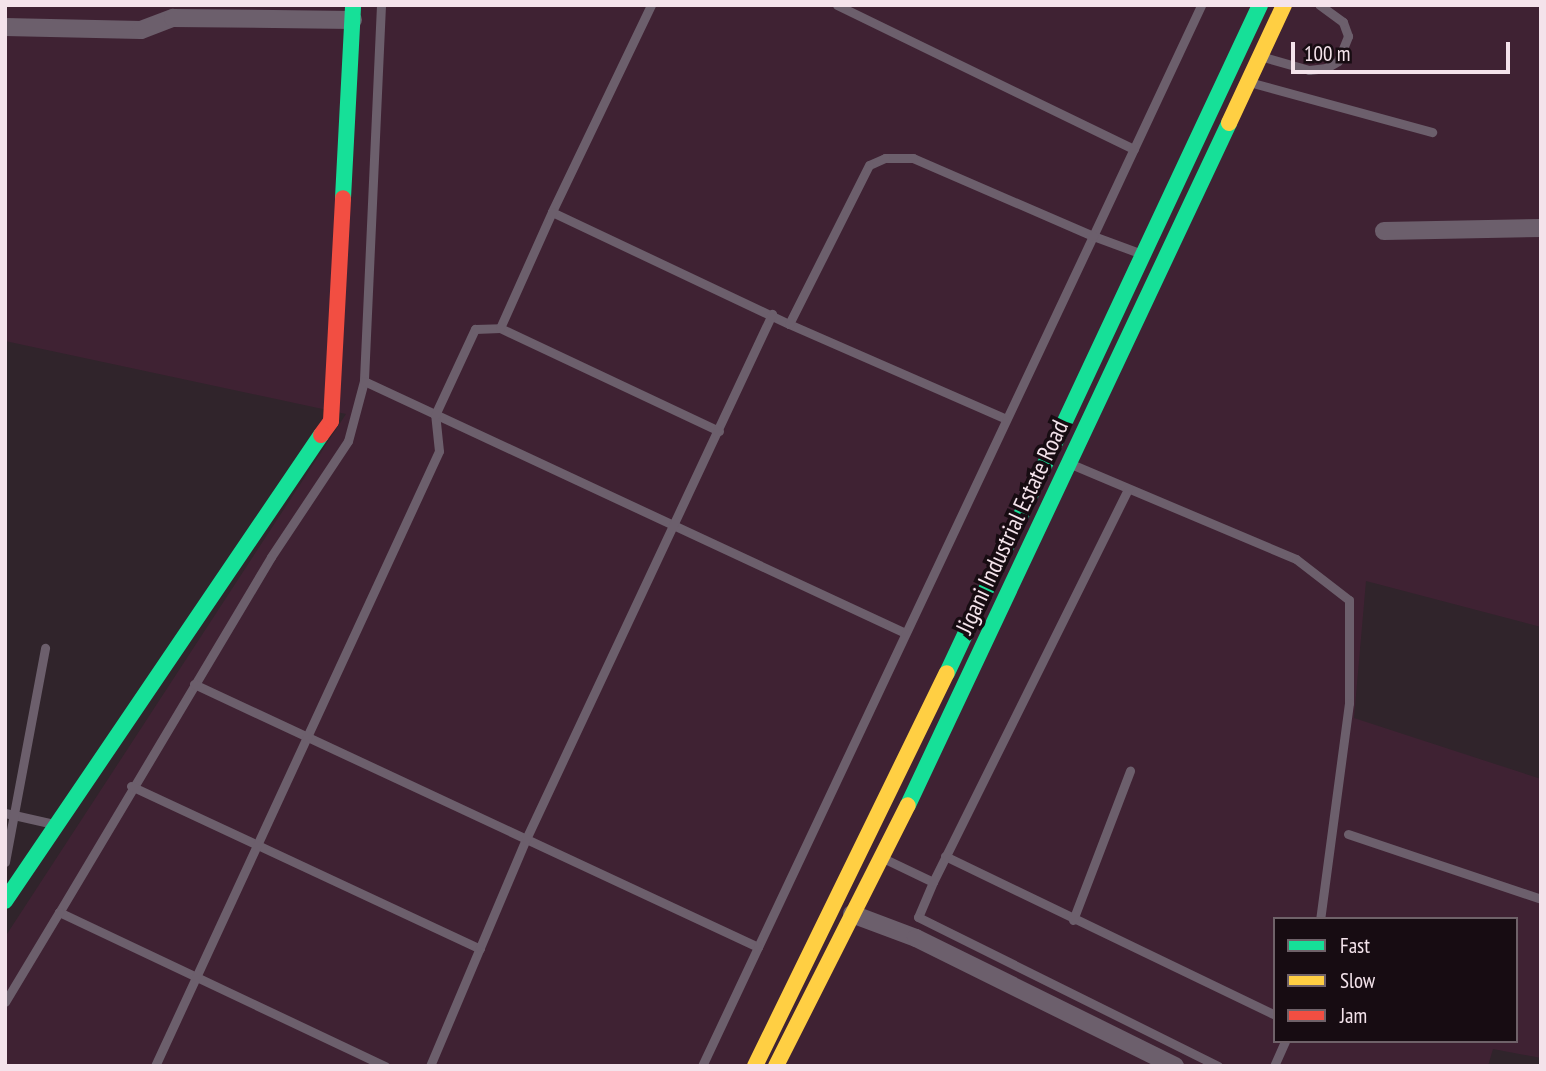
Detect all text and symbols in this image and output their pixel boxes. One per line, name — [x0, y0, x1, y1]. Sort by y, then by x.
scale bar — [1294, 28, 1513, 72]
text: 100 m — [1304, 40, 1350, 67]
street label: Jigani Industrial Estate Road — [950, 416, 1074, 638]
legend — [1273, 917, 1518, 1043]
text: Fast — [1340, 932, 1370, 959]
text: Slow — [1340, 967, 1375, 994]
text: Jam — [1340, 1002, 1367, 1029]

